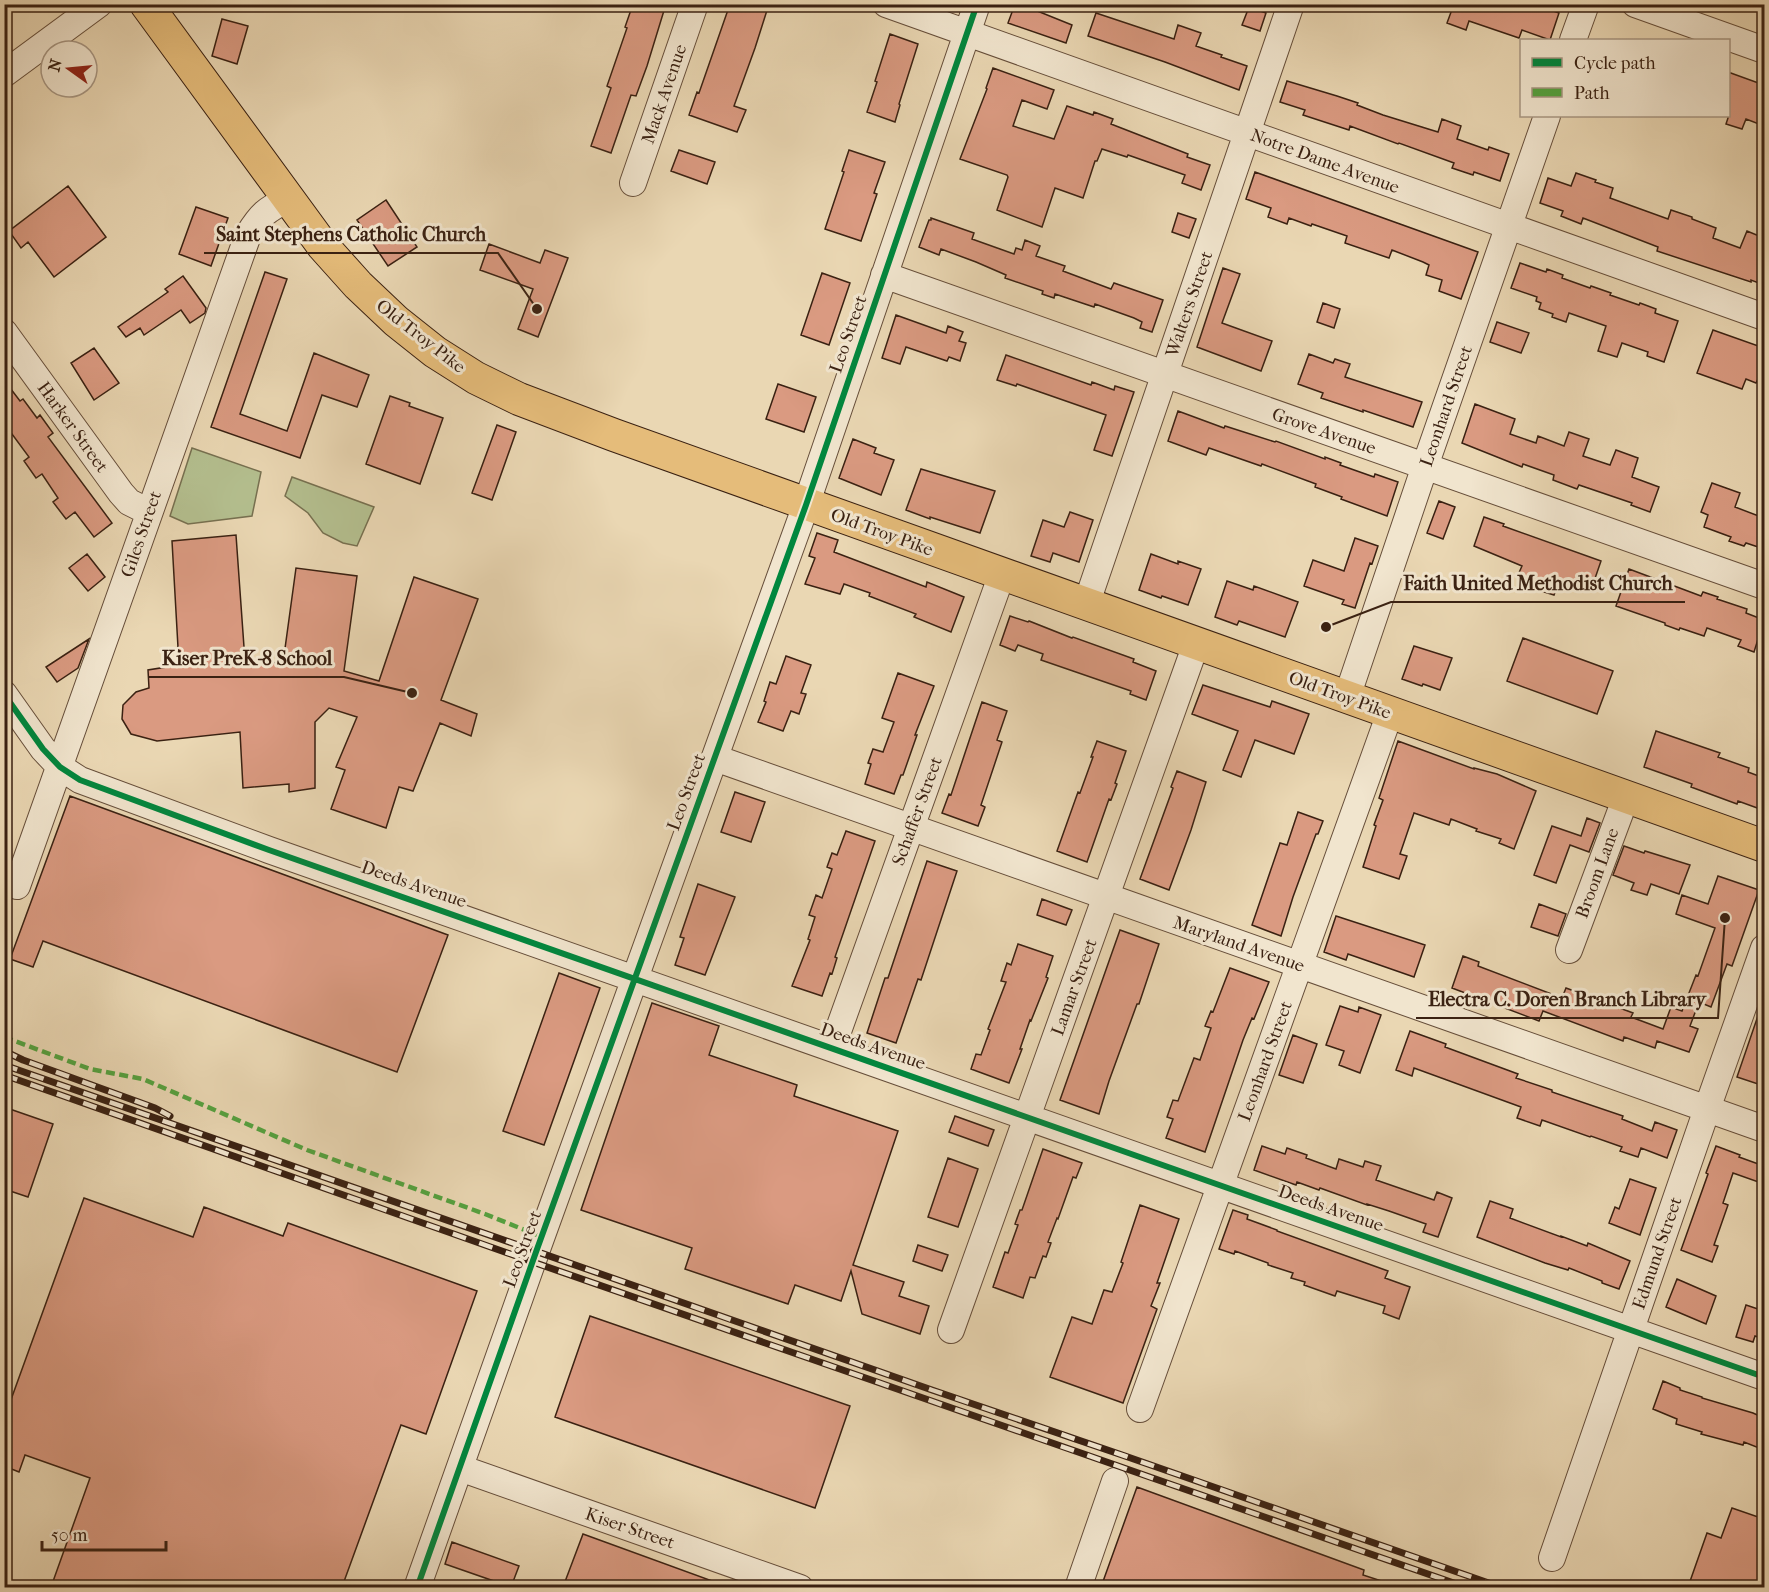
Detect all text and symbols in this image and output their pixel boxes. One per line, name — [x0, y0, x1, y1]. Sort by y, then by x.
north arrow — [39, 39, 99, 99]
legend — [1520, 39, 1730, 117]
street label: Mack Avenue — [638, 42, 691, 147]
text: Cycle path — [1574, 53, 1655, 74]
text: N — [44, 56, 66, 74]
text: Path — [1574, 83, 1610, 104]
street label: Notre Dame Avenue — [1248, 125, 1402, 198]
callout: Saint Stephens Catholic Church — [204, 215, 498, 253]
text: Saint Stephens Catholic Church — [216, 223, 487, 246]
street label: Walters Street — [1161, 248, 1218, 361]
street label: Leo Street — [825, 292, 872, 376]
street label: Old Troy Pike — [372, 295, 470, 378]
street label: Leonhard Street — [1416, 342, 1477, 469]
street label: Harker Street — [33, 378, 113, 477]
street label: Grove Avenue — [1269, 404, 1379, 459]
street label: Giles Street — [117, 488, 166, 580]
street label: Old Troy Pike — [828, 504, 936, 561]
callout: Faith United Methodist Church — [1391, 564, 1685, 602]
text: Faith United Methodist Church — [1402, 572, 1674, 595]
callout: Kiser PreK-8 School — [149, 639, 344, 677]
text: Kiser PreK-8 School — [162, 647, 333, 670]
street label: Old Troy Pike — [1286, 667, 1394, 724]
street label: Leo Street — [663, 750, 710, 834]
street label: Schaffer Street — [888, 753, 947, 868]
street label: Broom Lane — [1571, 825, 1624, 921]
street label: Deeds Avenue — [358, 857, 469, 912]
street label: Maryland Avenue — [1170, 912, 1307, 977]
street label: Lamar Street — [1047, 935, 1102, 1038]
callout: Electra C. Doren Branch Library — [1416, 980, 1718, 1018]
text: Electra C. Doren Branch Library — [1428, 988, 1707, 1011]
street label: Leonhard Street — [1234, 998, 1297, 1124]
street label: Deeds Avenue — [817, 1019, 928, 1074]
street label: Deeds Avenue — [1275, 1181, 1386, 1236]
street label: Edmund Street — [1628, 1194, 1687, 1312]
street label: Leo Street — [499, 1207, 546, 1291]
street label: Kiser Street — [582, 1503, 678, 1554]
scale bar — [42, 1514, 166, 1552]
text: 50 m — [51, 1525, 88, 1546]

